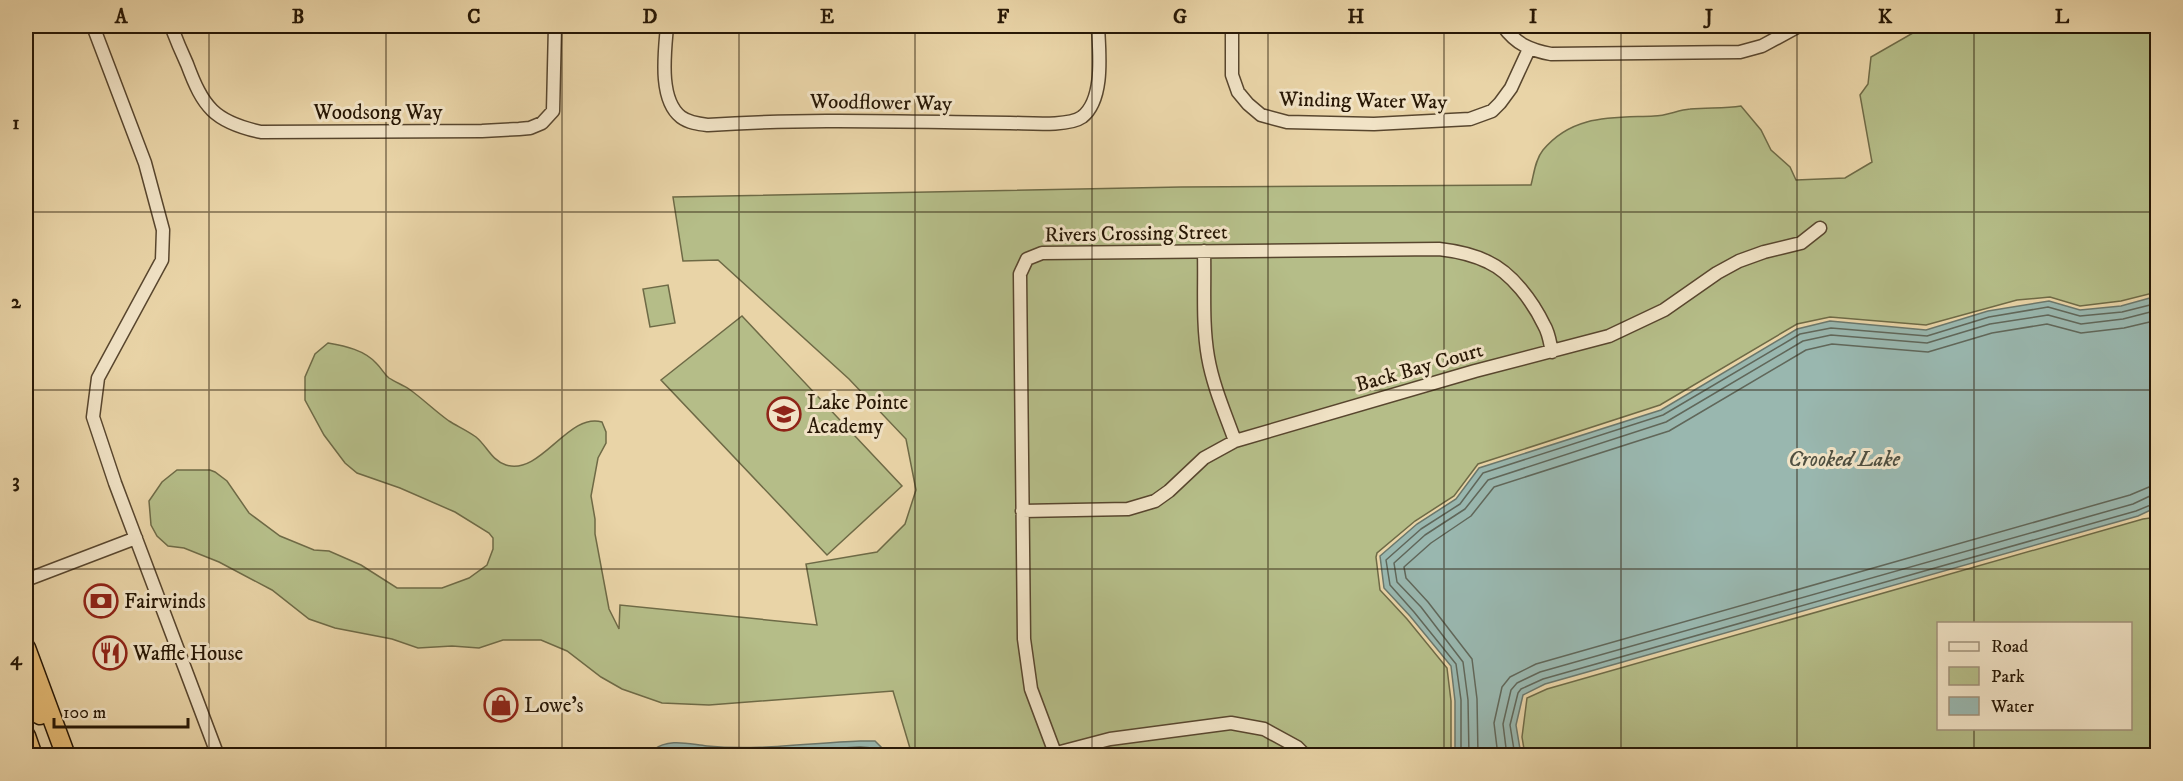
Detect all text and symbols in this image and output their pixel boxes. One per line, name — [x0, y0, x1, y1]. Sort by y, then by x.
text: A — [114, 5, 129, 30]
text: B — [292, 5, 304, 30]
text: C — [467, 5, 481, 30]
text: D — [643, 5, 658, 30]
text: E — [820, 5, 834, 30]
text: F — [997, 5, 1010, 30]
text: G — [1173, 5, 1187, 30]
text: H — [1348, 5, 1365, 30]
text: I — [1529, 5, 1537, 30]
text: J — [1703, 5, 1713, 30]
text: K — [1878, 5, 1893, 30]
text: L — [2055, 5, 2070, 30]
street label: Winding Water Way — [1277, 87, 1448, 115]
street label: Woodflower Way — [809, 89, 953, 117]
street label: Woodsong Way — [313, 100, 443, 126]
text: 1 — [12, 111, 20, 136]
street label: Rivers Crossing Street — [1044, 219, 1228, 249]
text: 2 — [11, 290, 22, 315]
street label: Back Bay Court — [1352, 337, 1486, 399]
place label: Lake Pointe Academy — [807, 390, 908, 440]
school or university icon: Lake Pointe Academy — [766, 396, 802, 432]
water label: Crooked Lake — [1788, 446, 1901, 473]
text: 3 — [12, 469, 20, 494]
bank icon: Fairwinds — [83, 583, 119, 619]
place label: Fairwinds — [124, 589, 206, 615]
legend — [1937, 622, 2132, 730]
restaurant icon: Waffle House — [92, 635, 128, 671]
text: Road — [1991, 636, 2028, 658]
place label: Waffle House — [132, 641, 243, 667]
text: 4 — [10, 647, 23, 672]
text: Park — [1991, 666, 2025, 688]
shop icon: Lowe's — [483, 687, 519, 723]
scale bar — [54, 691, 188, 729]
place label: Lowe's — [524, 693, 584, 719]
text: Water — [1990, 696, 2034, 718]
text: 100 m — [63, 702, 106, 724]

